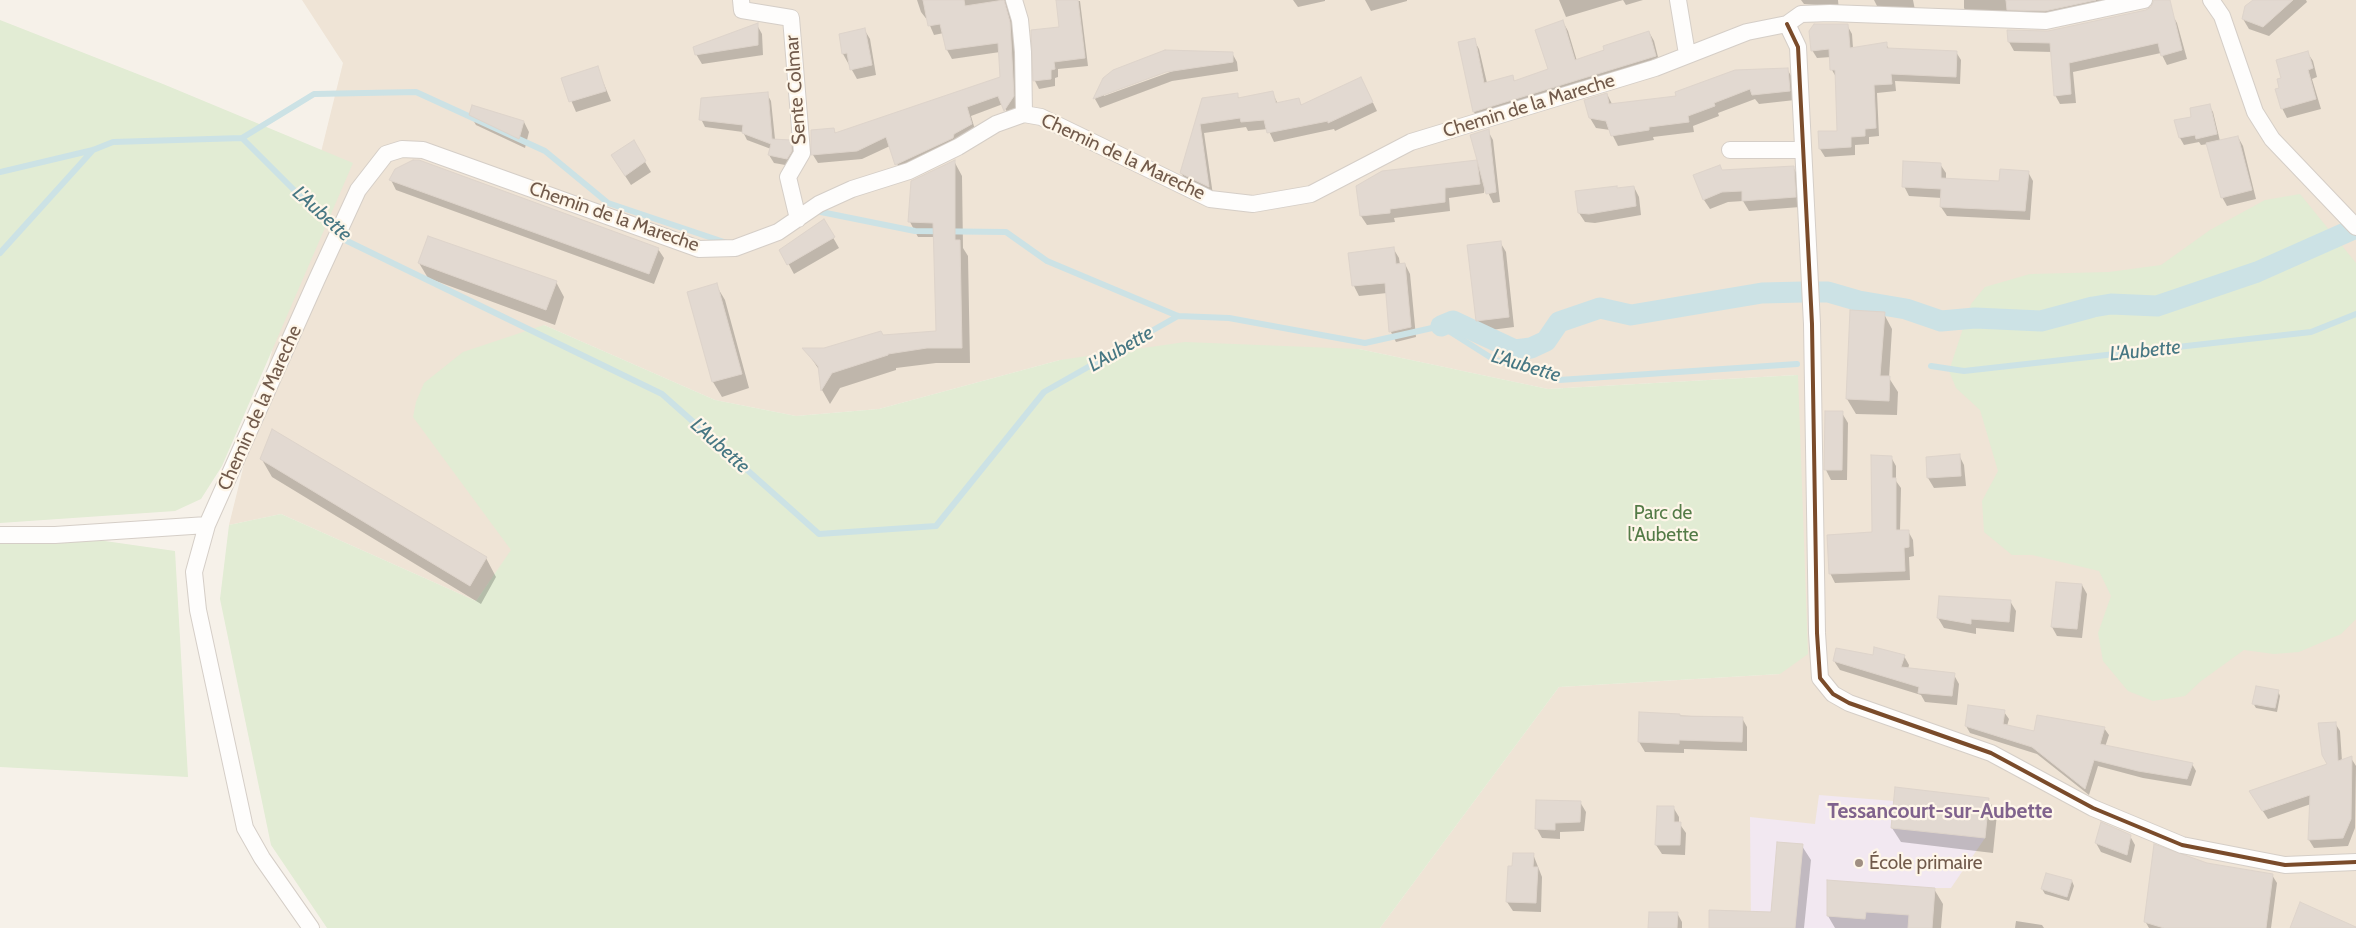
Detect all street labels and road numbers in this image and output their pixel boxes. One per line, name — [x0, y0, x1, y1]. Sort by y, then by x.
street label: Sente Colmar — [781, 34, 811, 146]
street label: Chemin de la Mareche — [1440, 69, 1618, 143]
street label: Chemin de la Mareche — [1037, 109, 1209, 205]
street label: Chemin de la Mareche — [526, 177, 702, 257]
street label: Chemin de la Mareche — [213, 322, 307, 494]

